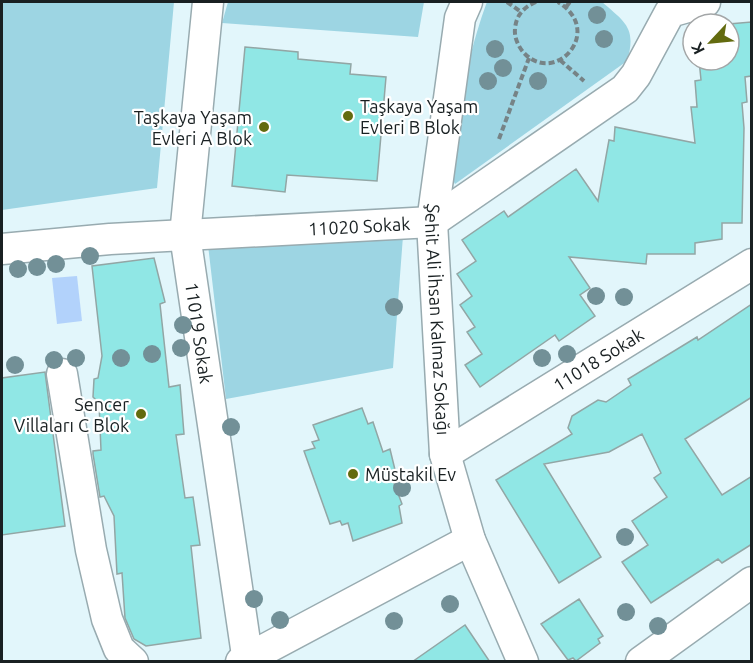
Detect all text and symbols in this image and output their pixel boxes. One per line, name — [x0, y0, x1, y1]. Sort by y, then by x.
north arrow — [681, 12, 741, 72]
text: K — [687, 40, 708, 57]
place label: Taşkaya Yaşam Evleri B Blok — [360, 96, 478, 137]
place label: Taşkaya Yaşam Evleri A Blok — [134, 107, 252, 148]
marker: Taşkaya Yaşam Evleri B Blok — [341, 109, 355, 123]
marker: Taşkaya Yaşam Evleri A Blok — [257, 120, 271, 134]
street label: Şehit Ali İhsan Kalmaz Sokağı — [422, 203, 454, 436]
street label: 11020 Sokak — [308, 213, 411, 239]
street label: 11019 Sokak — [182, 281, 217, 385]
street label: 11018 Sokak — [549, 324, 647, 395]
place label: Sencer Villaları C Blok — [14, 394, 129, 435]
marker: Sencer Villaları C Blok — [134, 407, 148, 421]
place label: Müstakil Ev — [365, 464, 456, 484]
marker: Müstakil Ev — [346, 467, 360, 481]

